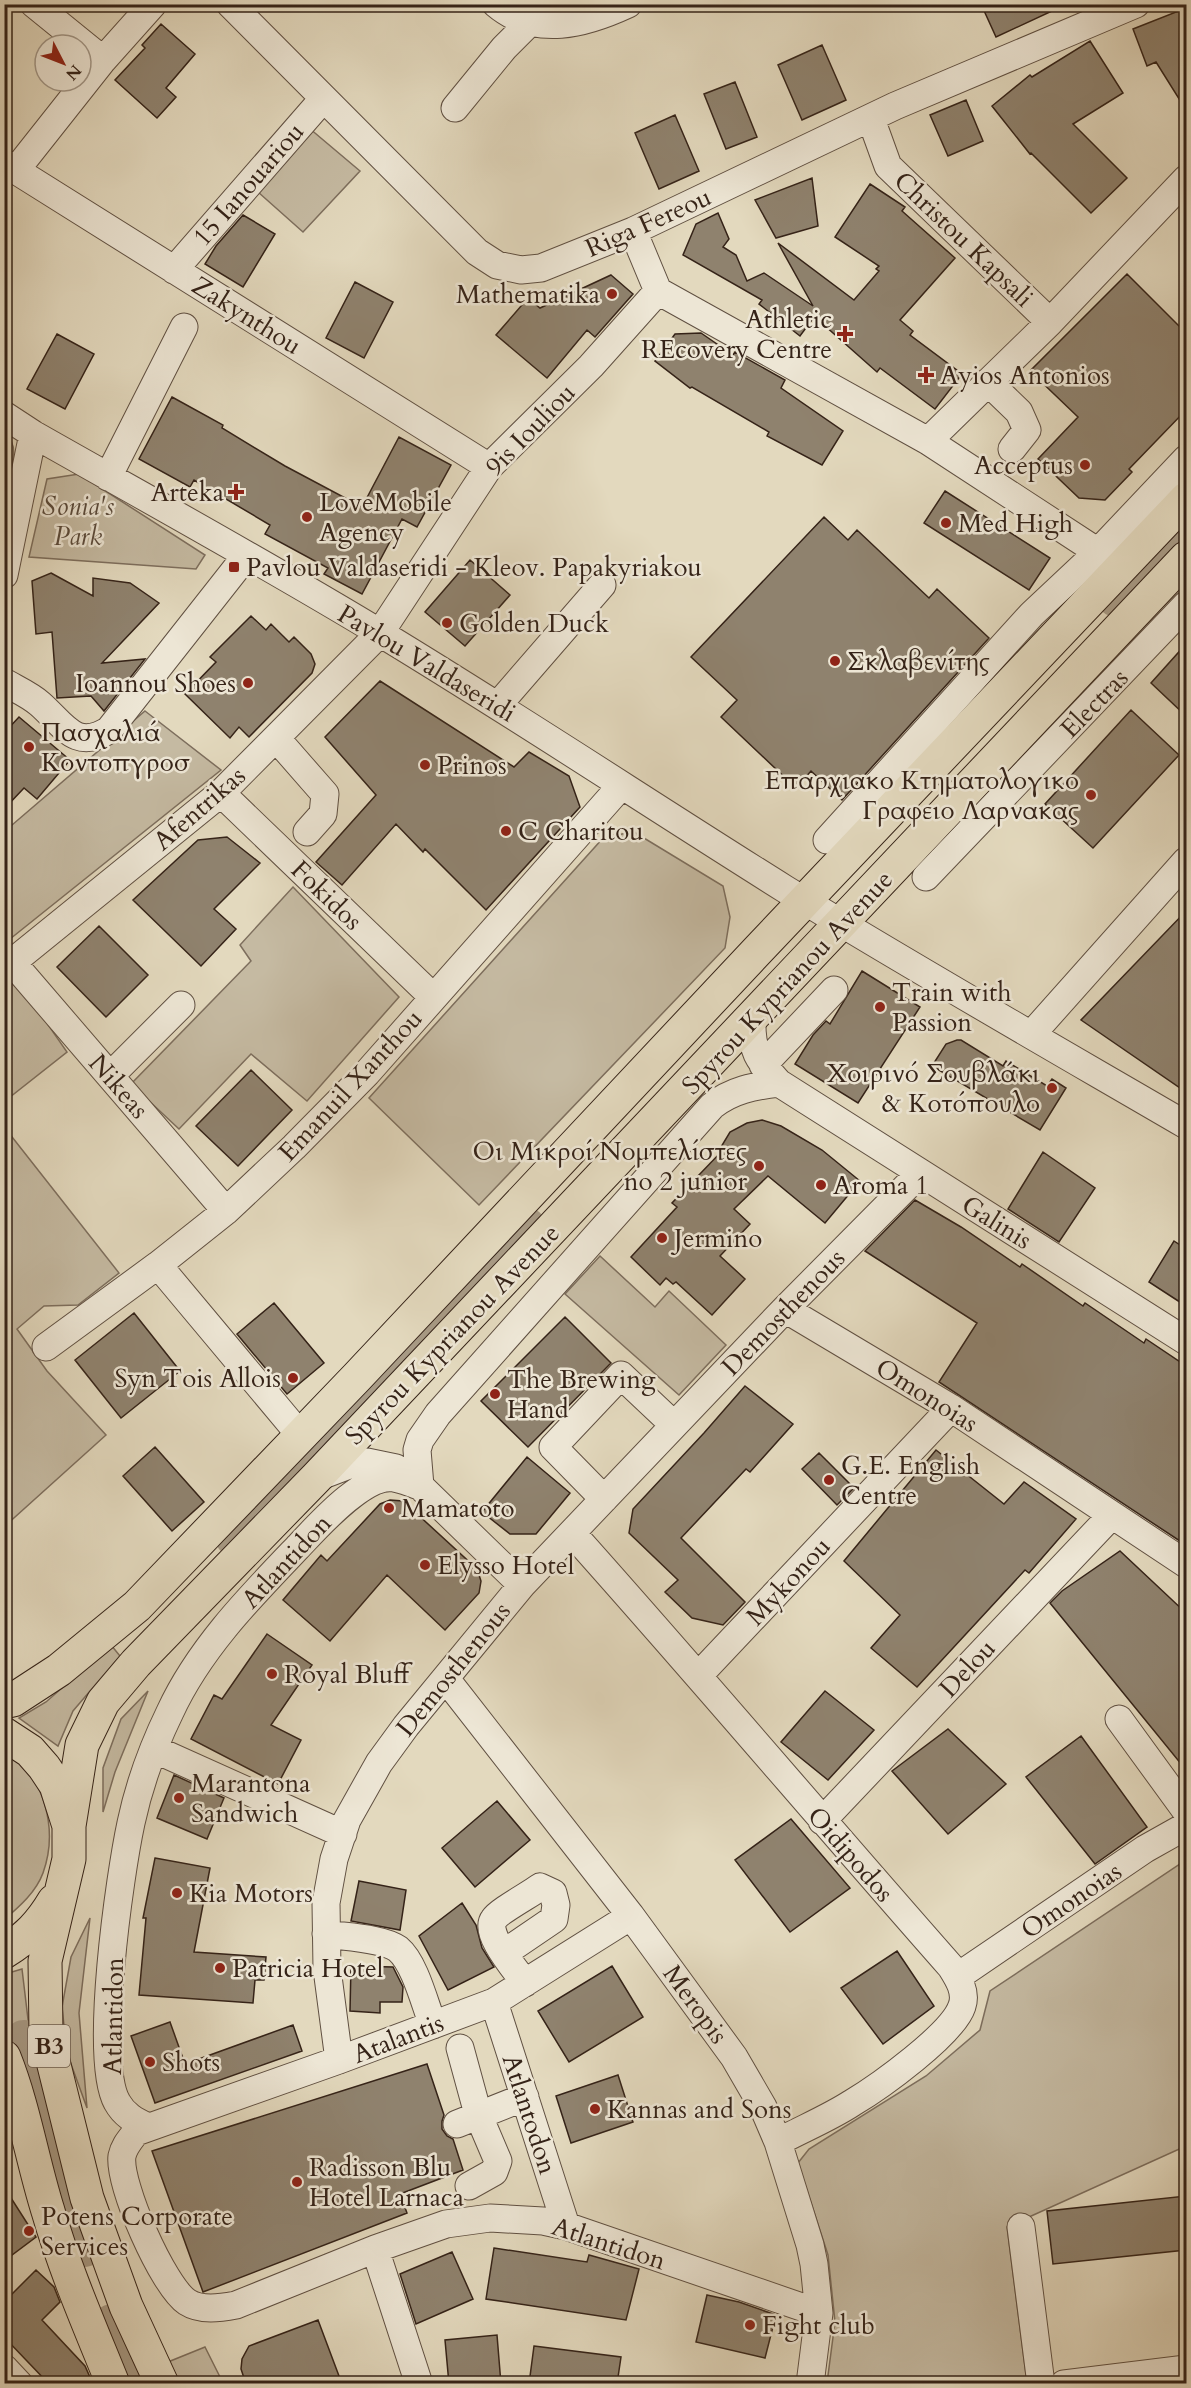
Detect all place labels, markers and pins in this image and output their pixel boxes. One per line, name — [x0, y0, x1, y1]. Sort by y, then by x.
place label: Mathematika — [456, 277, 600, 312]
marker: Mathematika — [605, 287, 619, 301]
place label: Athletic REcovery Centre — [641, 302, 832, 367]
marker: Athletic REcovery Centre — [836, 325, 854, 343]
place label: Ayios Antonios — [940, 358, 1110, 393]
marker: Ayios Antonios — [917, 366, 935, 384]
place label: Acceptus — [974, 448, 1073, 483]
marker: Acceptus — [1078, 458, 1092, 472]
place label: Arteka — [151, 475, 224, 510]
marker: Arteka — [229, 485, 243, 499]
place label: LoveMobile Agency — [319, 485, 452, 550]
place label: Med High — [958, 506, 1073, 541]
marker: LoveMobile Agency — [300, 510, 314, 524]
marker: Med High — [939, 516, 953, 530]
place label: Pavlou Valdaseridi - Kleov. Papakyriakou — [246, 550, 702, 585]
marker: Pavlou Valdaseridi - Kleov. Papakyriakou — [227, 560, 241, 574]
place label: Golden Duck — [459, 606, 609, 641]
marker: Golden Duck — [440, 616, 454, 630]
place label: Σκλαβενίτης — [847, 644, 990, 679]
marker: Σκλαβενίτης — [828, 654, 842, 668]
place label: Ioannou Shoes — [75, 666, 236, 701]
marker: Ioannou Shoes — [241, 676, 255, 690]
place label: Πασχαλιά Κοντοπγροσ — [41, 715, 190, 780]
marker: Πασχαλιά Κοντοπγροσ — [22, 740, 36, 754]
place label: Prinos — [437, 748, 507, 783]
marker: Prinos — [418, 758, 432, 772]
place label: Επαρχιακο Κτηματολογικο Γραφειο Λαρνακας — [764, 763, 1079, 828]
marker: Επαρχιακο Κτηματολογικο Γραφειο Λαρνακας — [1084, 788, 1098, 802]
place label: C Charitou — [518, 814, 644, 849]
marker: C Charitou — [499, 824, 513, 838]
place label: Train with Passion — [892, 975, 1012, 1040]
marker: Train with Passion — [873, 1000, 887, 1014]
place label: Χοιρινό Σουβλάκι & Κοτόπουλο — [827, 1056, 1040, 1121]
marker: Χοιρινό Σουβλάκι & Κοτόπουλο — [1045, 1081, 1059, 1095]
place label: Οι Μικροί Νομπελίστες no 2 junior — [473, 1134, 748, 1199]
marker: Οι Μικροί Νομπελίστες no 2 junior — [752, 1159, 766, 1173]
place label: Aroma 1 — [833, 1168, 929, 1203]
marker: Aroma 1 — [814, 1178, 828, 1192]
place label: Jermino — [670, 1221, 762, 1256]
marker: Jermino — [655, 1231, 669, 1245]
place label: Syn Tois Allois — [115, 1361, 281, 1396]
place label: The Brewing Hand — [507, 1362, 656, 1427]
marker: Syn Tois Allois — [286, 1371, 300, 1385]
marker: The Brewing Hand — [488, 1387, 502, 1401]
place label: G.E. English Centre — [841, 1448, 980, 1513]
marker: G.E. English Centre — [822, 1473, 836, 1487]
place label: Mamatoto — [401, 1491, 514, 1526]
marker: Mamatoto — [382, 1501, 396, 1515]
place label: Elysso Hotel — [437, 1548, 575, 1583]
marker: Elysso Hotel — [418, 1558, 432, 1572]
place label: Royal Bluff — [284, 1657, 413, 1692]
marker: Royal Bluff — [265, 1667, 279, 1681]
place label: Marantona Sandwich — [191, 1766, 311, 1831]
marker: Marantona Sandwich — [172, 1791, 186, 1805]
place label: Kia Motors — [189, 1876, 313, 1911]
marker: Kia Motors — [170, 1886, 184, 1900]
place label: Patricia Hotel — [232, 1951, 384, 1986]
marker: Patricia Hotel — [213, 1961, 227, 1975]
place label: Shots — [162, 2045, 220, 2080]
marker: Shots — [143, 2055, 157, 2069]
place label: Kannas and Sons — [607, 2092, 791, 2127]
marker: Kannas and Sons — [588, 2102, 602, 2116]
place label: Radisson Blu Hotel Larnaca — [309, 2150, 464, 2215]
marker: Radisson Blu Hotel Larnaca — [290, 2175, 304, 2189]
place label: Potens Corporate Services — [41, 2199, 233, 2264]
marker: Potens Corporate Services — [22, 2224, 36, 2238]
place label: Fight club — [762, 2308, 875, 2343]
marker: Fight club — [743, 2318, 757, 2332]

